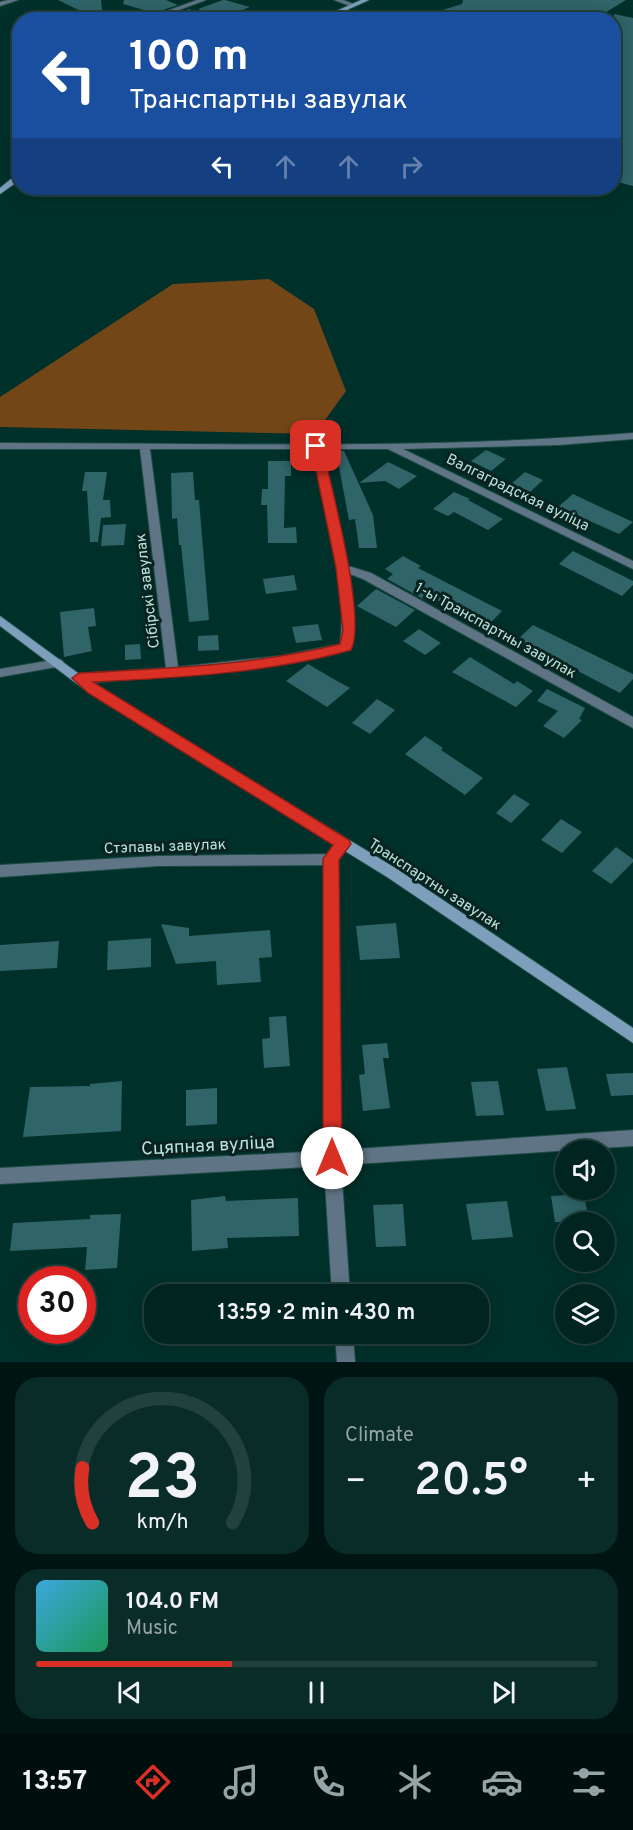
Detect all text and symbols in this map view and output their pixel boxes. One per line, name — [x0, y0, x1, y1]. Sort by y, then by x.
text: 100 m — [129, 32, 248, 85]
icon: left — [30, 36, 108, 114]
text: Транспартны завулак — [129, 84, 408, 118]
icon: left — [206, 150, 239, 183]
icon: ahead — [269, 150, 302, 183]
icon: ahead — [332, 150, 365, 183]
icon: right — [395, 150, 428, 183]
pin — [290, 420, 341, 471]
icon: arrive — [299, 429, 332, 462]
street label: Валгаградская вуліца — [443, 450, 592, 536]
street label: Сібірскі завулак — [132, 532, 165, 649]
street label: 1-ы Транспартны завулак — [411, 579, 579, 684]
street label: Транспартны завулак — [364, 835, 504, 935]
street label: Стэпавы завулак — [104, 836, 227, 859]
position arrow — [300, 1126, 364, 1190]
street label: Сцяпная вуліца — [141, 1132, 275, 1161]
map controls — [555, 1140, 615, 1344]
button: sound — [555, 1140, 615, 1200]
button: search — [555, 1212, 615, 1272]
speed limit sign: 30 — [18, 1266, 96, 1344]
button: layers — [555, 1284, 615, 1344]
text: 13:59 · 2 min · 430 m — [218, 1300, 415, 1327]
text: Climate — [345, 1423, 414, 1449]
text: 23 — [124, 1442, 200, 1521]
text: 20.5° — [414, 1454, 528, 1511]
text: − — [345, 1462, 366, 1504]
text: + — [576, 1462, 597, 1504]
text: km/h — [136, 1509, 188, 1536]
text: 104.0 FM — [126, 1589, 219, 1616]
text: Music — [126, 1616, 178, 1642]
icon: previous — [113, 1676, 146, 1709]
icon: pause — [300, 1676, 333, 1709]
icon: next — [487, 1676, 520, 1709]
icon: directions — [132, 1761, 174, 1803]
icon: music — [220, 1761, 262, 1803]
icon: phone — [307, 1761, 349, 1803]
icon: climate — [394, 1761, 436, 1803]
icon: car — [481, 1761, 523, 1803]
icon: filters — [568, 1761, 610, 1803]
text: 13:57 — [23, 1765, 87, 1799]

